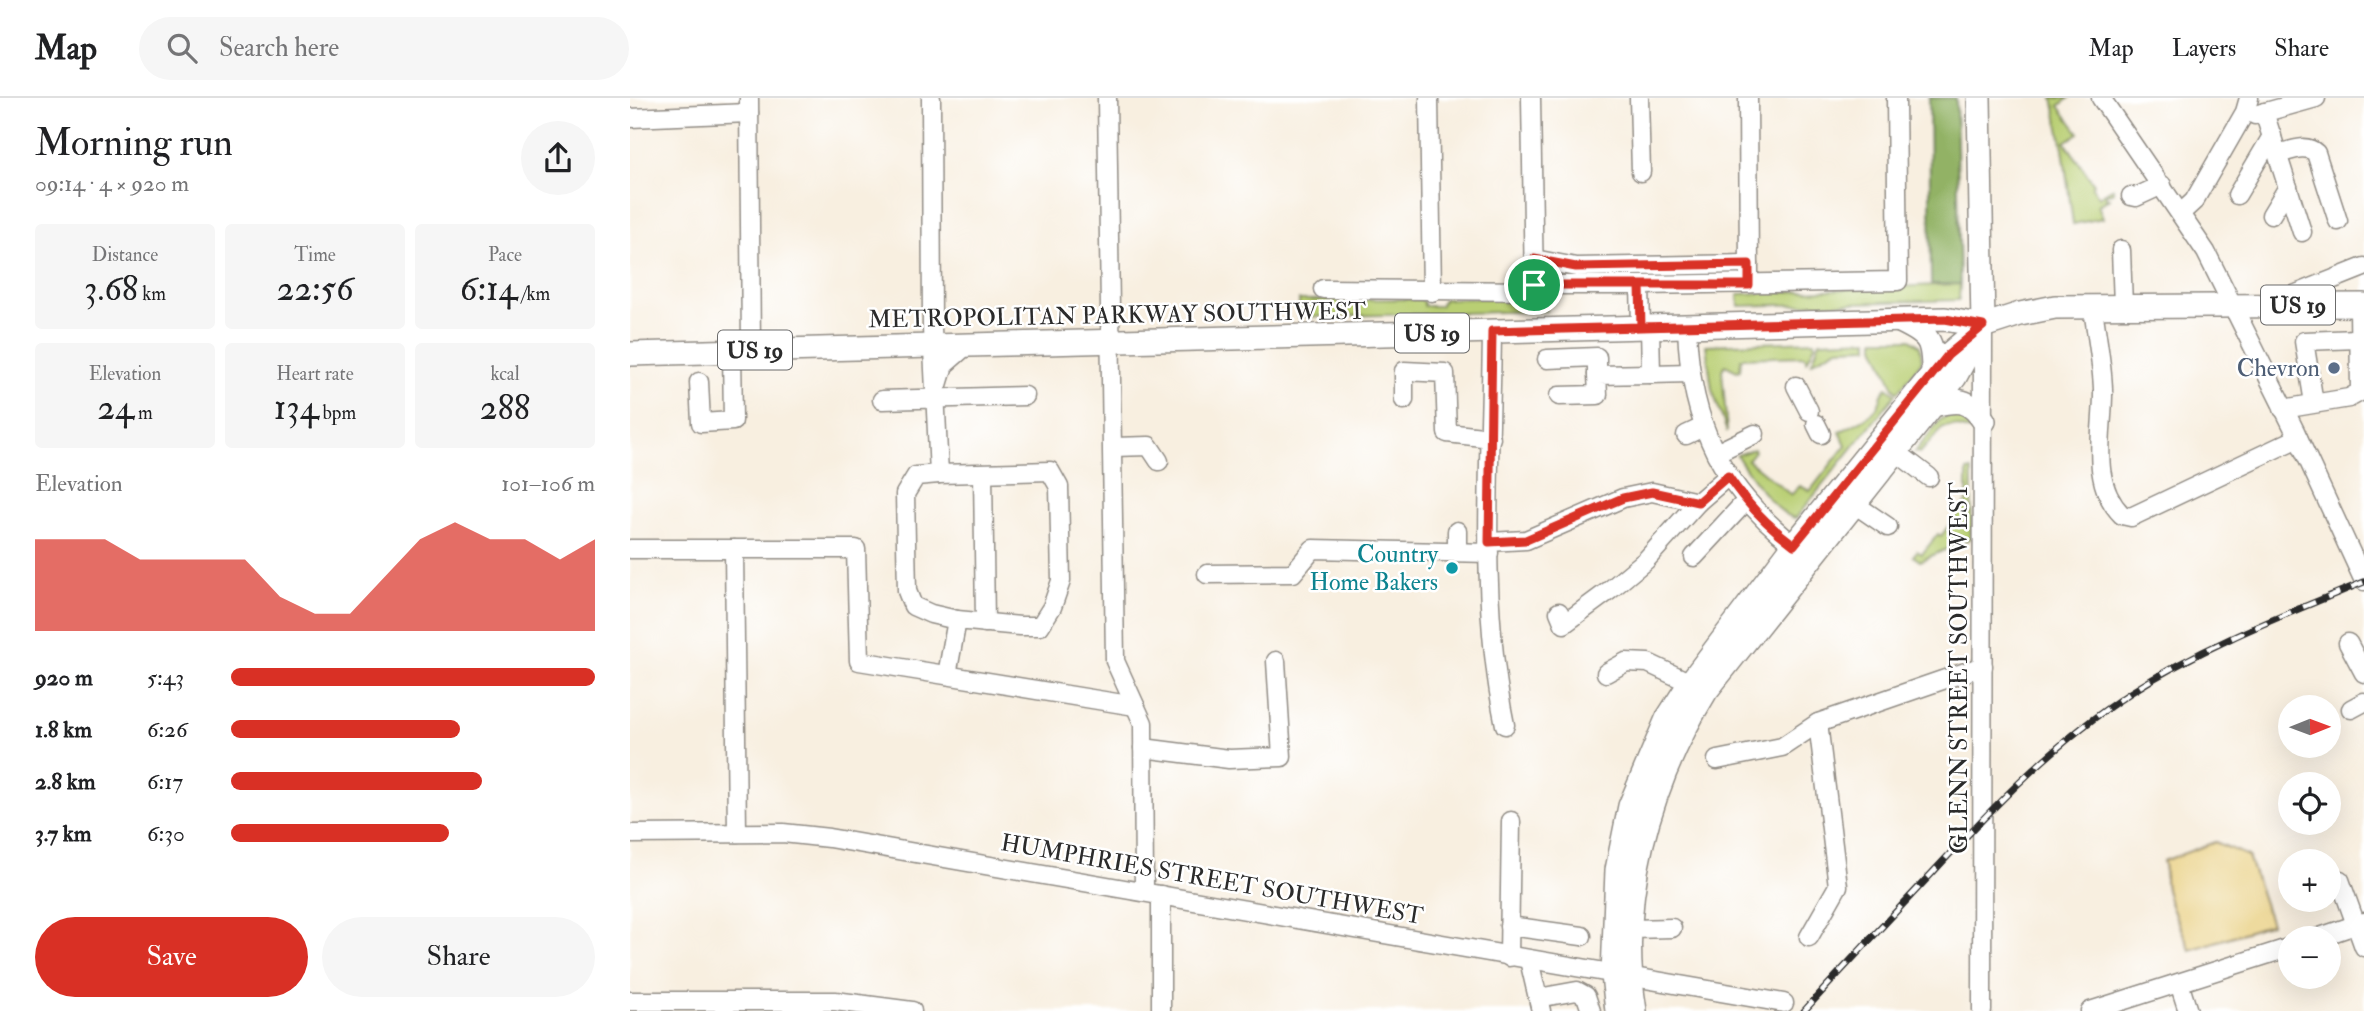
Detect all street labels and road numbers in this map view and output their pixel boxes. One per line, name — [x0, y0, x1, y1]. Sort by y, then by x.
road number: US 19 — [2261, 286, 2335, 325]
street label: METROPOLITAN PARKWAY SOUTHWEST — [868, 296, 1366, 335]
road number: US 19 — [1395, 314, 1469, 352]
road number: US 19 — [718, 330, 792, 370]
street label: GLENN STREET SOUTHWEST — [1944, 482, 1975, 854]
street label: HUMPHRIES STREET SOUTHWEST — [998, 827, 1426, 932]

